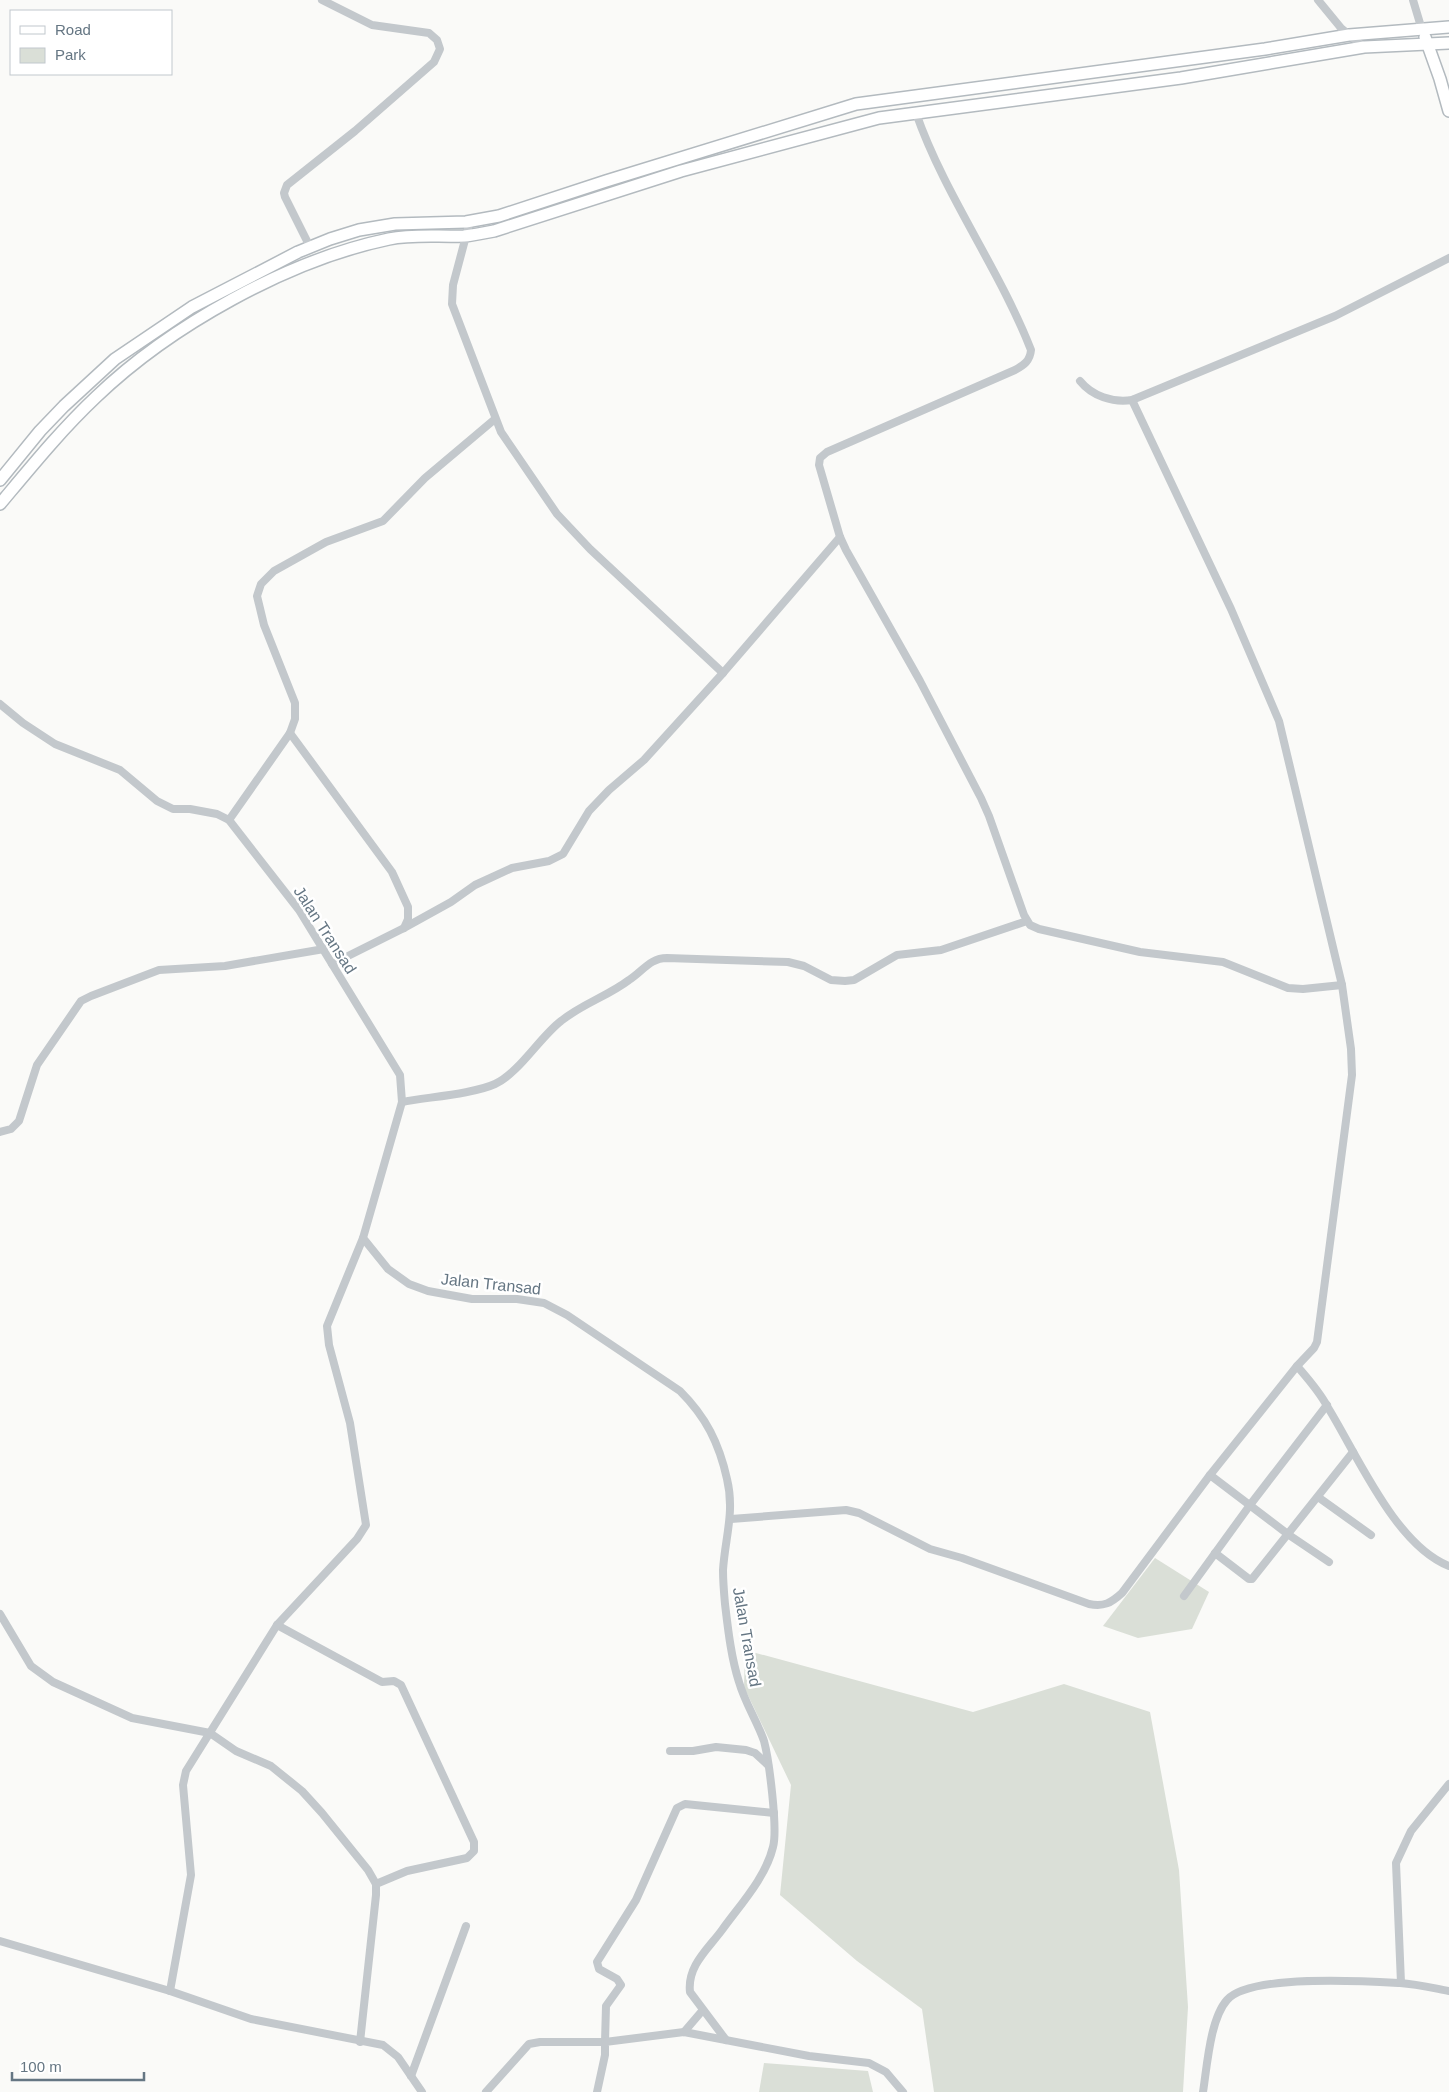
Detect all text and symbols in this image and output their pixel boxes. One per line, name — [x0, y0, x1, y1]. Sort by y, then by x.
legend — [10, 10, 172, 75]
text: Road — [55, 21, 91, 38]
text: Park — [55, 46, 86, 63]
street label: Jalan Transad — [290, 883, 360, 977]
street label: Jalan Transad — [440, 1270, 542, 1298]
street label: Jalan Transad — [730, 1586, 764, 1688]
scale bar — [12, 2050, 145, 2082]
text: 100 m — [20, 2058, 62, 2075]

